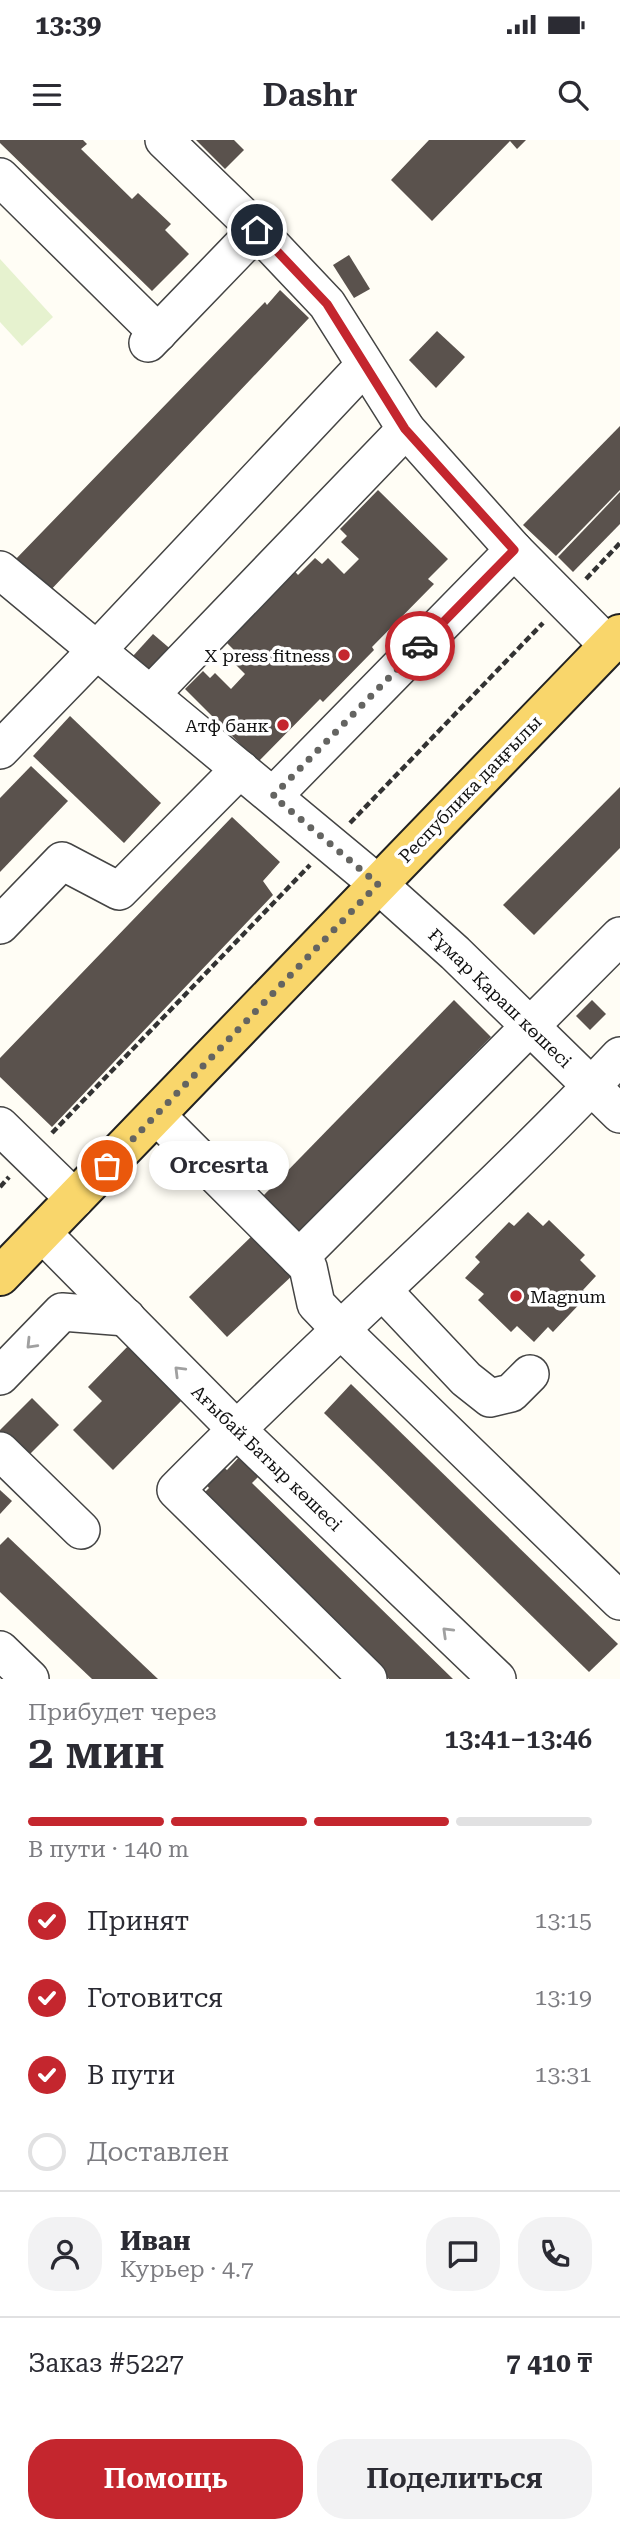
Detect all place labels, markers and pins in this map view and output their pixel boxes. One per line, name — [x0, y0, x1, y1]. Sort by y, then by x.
pin — [227, 200, 287, 260]
place label: X press fitness — [204, 645, 330, 666]
marker: X press fitness — [336, 647, 352, 663]
place label: Атф банк — [185, 715, 269, 736]
marker: Атф банк — [275, 717, 291, 733]
pin — [77, 1136, 137, 1196]
callout: Orcesrta — [149, 1142, 289, 1190]
place label: Magnum — [530, 1286, 606, 1307]
marker: Magnum — [508, 1288, 524, 1304]

